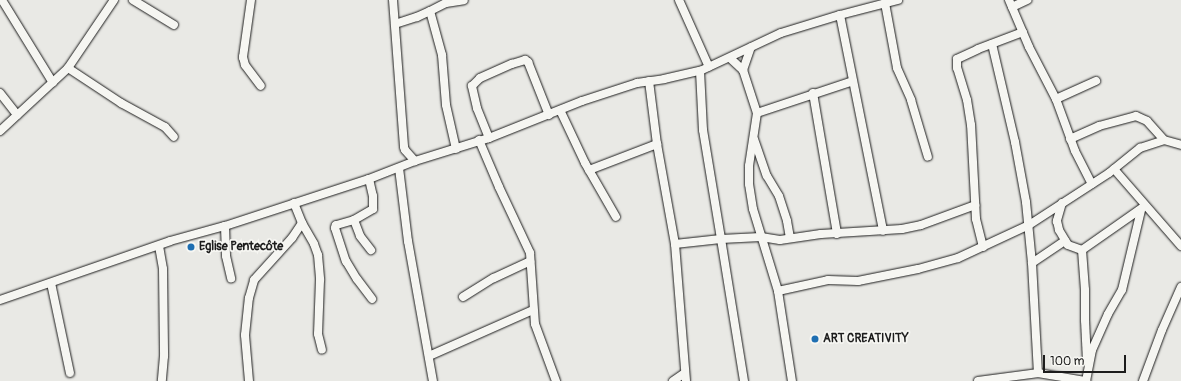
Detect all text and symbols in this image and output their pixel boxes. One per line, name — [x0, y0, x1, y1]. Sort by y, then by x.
place label: Eglise Pentecôte — [199, 240, 283, 254]
marker: Eglise Pentecôte — [186, 242, 196, 252]
place label: ART CREATIVITY — [823, 332, 909, 346]
marker: ART CREATIVITY — [810, 334, 820, 344]
scale bar — [1045, 347, 1128, 373]
text: 100 m — [1050, 354, 1084, 369]

